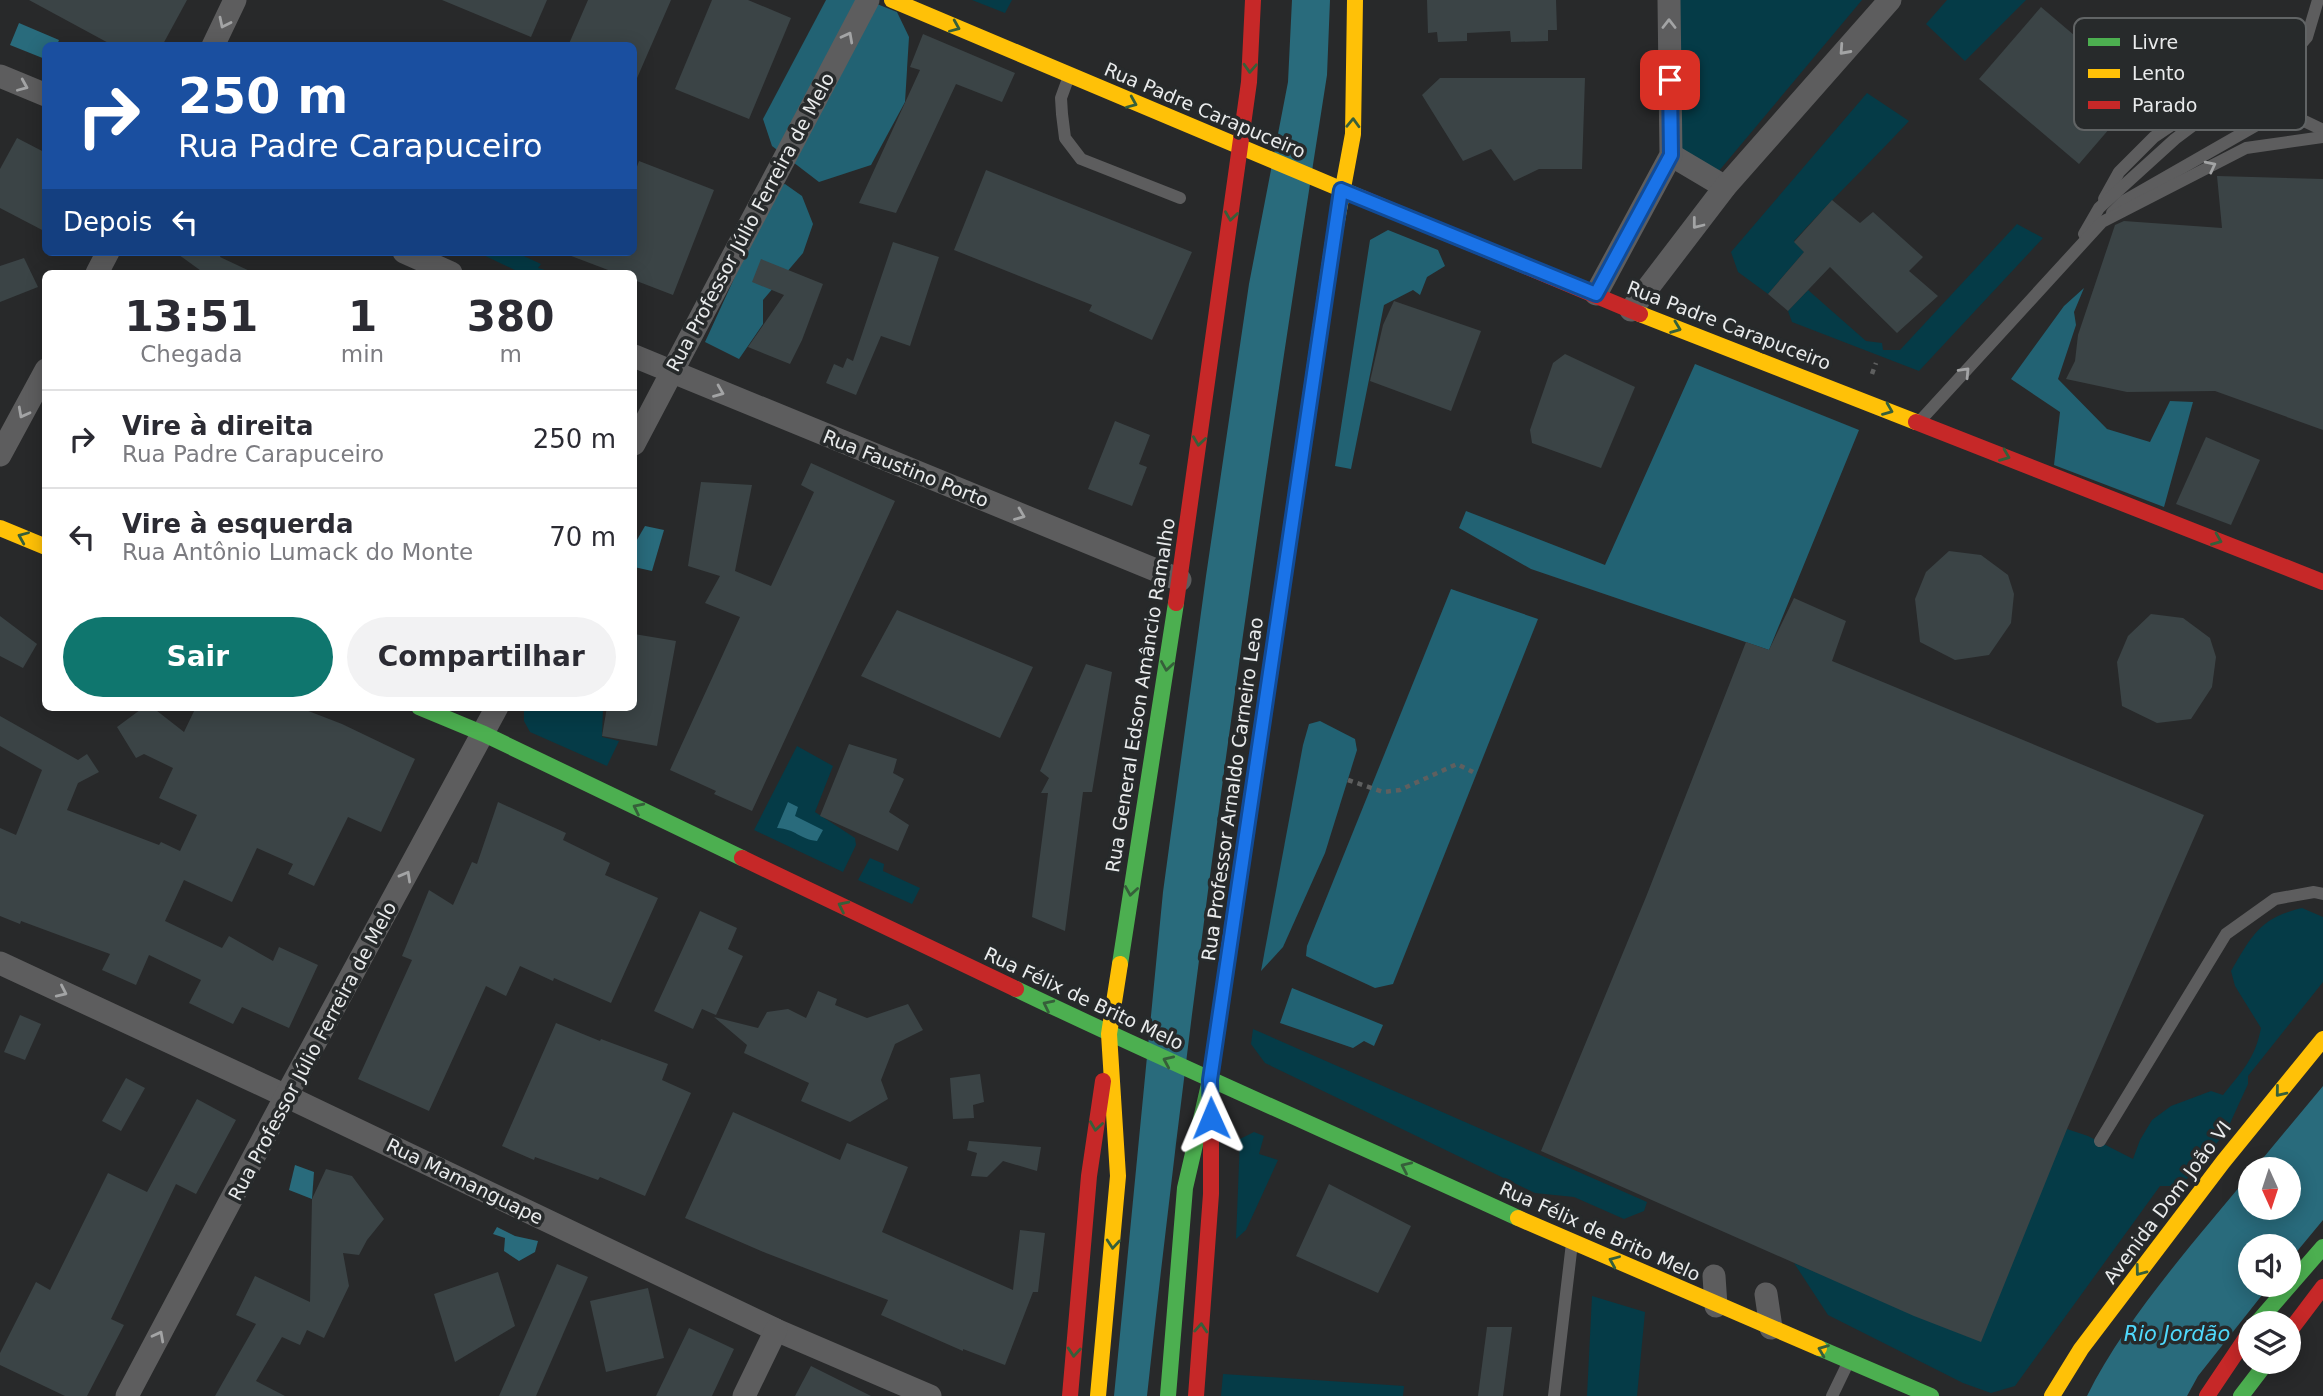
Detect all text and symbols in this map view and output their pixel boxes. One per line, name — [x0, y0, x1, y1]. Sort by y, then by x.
one-way arrow — [218, 16, 232, 28]
one-way arrow — [1661, 18, 1677, 29]
legend — [2074, 18, 2306, 130]
one-way arrow — [947, 19, 960, 33]
text: Livre — [2132, 31, 2178, 53]
one-way arrow — [840, 32, 854, 44]
one-way arrow — [1839, 42, 1852, 55]
pin — [1640, 50, 1700, 110]
street label: Rua Padre Carapuceiro — [1101, 58, 1309, 162]
icon: arrive — [1651, 61, 1689, 99]
text: Lento — [2132, 62, 2185, 84]
one-way arrow — [1242, 63, 1257, 74]
text: 250 m — [178, 68, 348, 125]
street label: Rua Professor Júlio Ferreira de Melo — [662, 69, 838, 375]
icon: right — [63, 70, 154, 161]
one-way arrow — [16, 77, 28, 91]
one-way arrow — [1126, 94, 1138, 108]
text: Parado — [2132, 94, 2197, 116]
one-way arrow — [1345, 117, 1361, 127]
text: Rua Padre Carapuceiro — [178, 127, 542, 165]
one-way arrow — [2204, 160, 2216, 174]
icon: left — [166, 203, 204, 241]
text: Depois — [63, 207, 152, 237]
one-way arrow — [1224, 210, 1239, 221]
one-way arrow — [1692, 216, 1705, 229]
street label: Rua Padre Carapuceiro — [1624, 276, 1834, 374]
text: 13:51 — [125, 292, 258, 341]
text: 1 — [348, 292, 377, 341]
text: 380 — [467, 292, 554, 341]
one-way arrow — [1670, 319, 1682, 333]
text: Chegada — [140, 341, 243, 367]
text: min — [341, 341, 384, 367]
text: m — [499, 341, 522, 367]
one-way arrow — [1957, 367, 1970, 380]
one-way arrow — [712, 384, 724, 398]
one-way arrow — [1881, 402, 1893, 416]
one-way arrow — [18, 405, 31, 418]
text: Vire à direita — [122, 411, 314, 441]
icon: right — [63, 420, 101, 458]
text: 250 m — [533, 424, 616, 454]
street label: Rua Faustino Porto — [820, 425, 992, 511]
one-way arrow — [1192, 435, 1207, 447]
text: Rua Padre Carapuceiro — [122, 441, 384, 467]
one-way arrow — [1999, 448, 2011, 462]
one-way arrow — [1014, 506, 1026, 520]
text: Vire à esquerda — [122, 509, 354, 539]
street label: Rua General Edson Amâncio Ramalho — [1101, 516, 1179, 874]
icon: left — [63, 518, 101, 556]
text: 70 m — [549, 522, 616, 552]
one-way arrow — [2210, 531, 2222, 545]
one-way arrow — [17, 532, 29, 546]
text: Rua Antônio Lumack do Monte — [122, 539, 473, 565]
street label: Rua Professor Arnaldo Carneiro Leao — [1197, 616, 1267, 962]
button: Sair — [63, 617, 333, 697]
button: Compartilhar — [347, 617, 616, 697]
one-way arrow — [1159, 660, 1174, 672]
one-way arrow — [632, 802, 645, 816]
one-way arrow — [398, 871, 411, 884]
one-way arrow — [1124, 885, 1139, 897]
street label: Rua Professor Júlio Ferreira de Melo — [224, 898, 400, 1204]
one-way arrow — [838, 901, 850, 915]
street label: Rua Félix de Brito Melo — [981, 942, 1187, 1054]
one-way arrow — [55, 984, 67, 998]
one-way arrow — [1043, 999, 1055, 1013]
one-way arrow — [1163, 1055, 1175, 1069]
position arrow — [1174, 1081, 1248, 1155]
one-way arrow — [2276, 1083, 2288, 1096]
street label: Avenida Dom João VI — [2099, 1116, 2235, 1288]
one-way arrow — [1089, 1120, 1104, 1132]
street label: Rua Mamanguape — [383, 1133, 547, 1229]
north arrow — [2238, 1157, 2301, 1220]
map controls — [2238, 1157, 2301, 1374]
one-way arrow — [1401, 1161, 1414, 1175]
street label: Rua Félix de Brito Melo — [1496, 1177, 1704, 1285]
button: sound — [2238, 1234, 2301, 1297]
one-way arrow — [1106, 1239, 1121, 1250]
one-way arrow — [1608, 1255, 1621, 1269]
one-way arrow — [2136, 1263, 2149, 1276]
button: layers — [2238, 1311, 2301, 1374]
one-way arrow — [1193, 1322, 1208, 1333]
water label: Rio Jordão — [2124, 1322, 2230, 1346]
one-way arrow — [151, 1331, 164, 1343]
one-way arrow — [1818, 1344, 1830, 1358]
one-way arrow — [1067, 1347, 1082, 1358]

